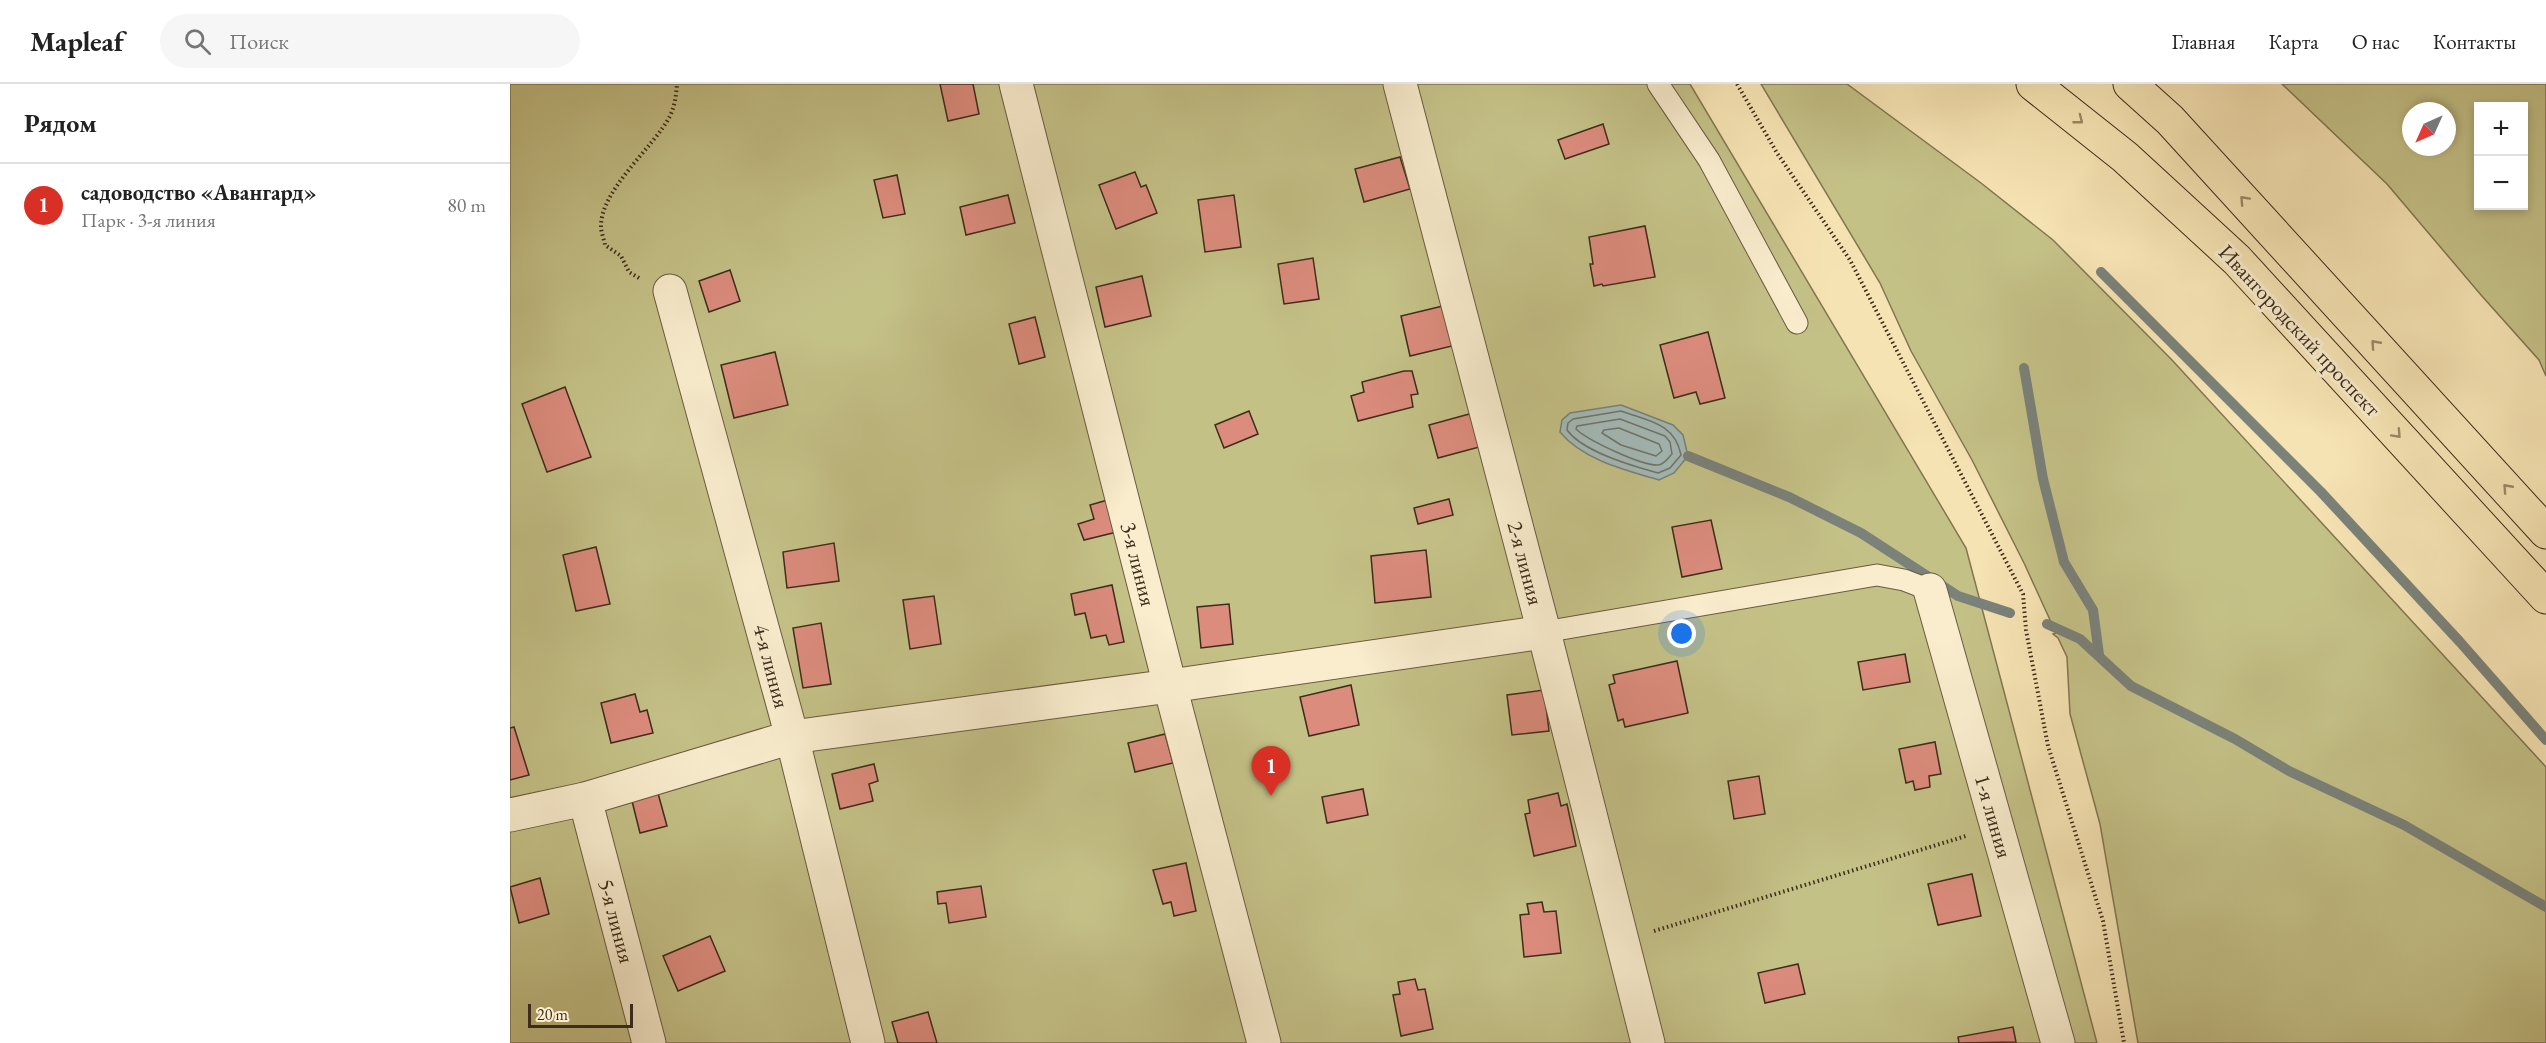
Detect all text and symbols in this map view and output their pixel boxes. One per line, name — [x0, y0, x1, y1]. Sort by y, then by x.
search box — [160, 14, 580, 68]
text: Mapleaf — [30, 23, 124, 59]
icon: search — [181, 25, 214, 58]
text: Поиск — [229, 27, 289, 56]
text: Главная — [2171, 28, 2235, 55]
text: Карта — [2268, 28, 2319, 55]
text: О нас — [2352, 28, 2400, 55]
text: Контакты — [2433, 28, 2516, 55]
north arrow — [2402, 102, 2456, 156]
map controls — [2474, 102, 2528, 210]
button: + — [2474, 102, 2528, 156]
text: Рядом — [24, 106, 97, 140]
one-way arrow — [2072, 113, 2083, 124]
button: − — [2474, 156, 2528, 210]
text: садоводство «Авангард» — [81, 178, 317, 207]
text: 1 — [38, 192, 49, 218]
text: 80 m — [447, 192, 486, 218]
one-way arrow — [2240, 197, 2251, 207]
text: Парк · 3-я линия — [81, 207, 216, 233]
street label: Ивангородский проспект — [2212, 238, 2387, 423]
one-way arrow — [2371, 341, 2382, 351]
one-way arrow — [2390, 427, 2401, 437]
one-way arrow — [2503, 485, 2514, 495]
street label: 2-я линия — [1500, 518, 1551, 609]
street label: 3-я линия — [1114, 519, 1163, 609]
your location — [1667, 619, 1696, 648]
street label: 4-я линия — [746, 621, 797, 712]
pin: 1 — [1252, 746, 1290, 796]
street label: 1-я линия — [1968, 771, 2019, 862]
street label: 5-я линия — [591, 876, 642, 967]
scale bar — [528, 1001, 633, 1028]
text: 20 m — [537, 1004, 568, 1025]

